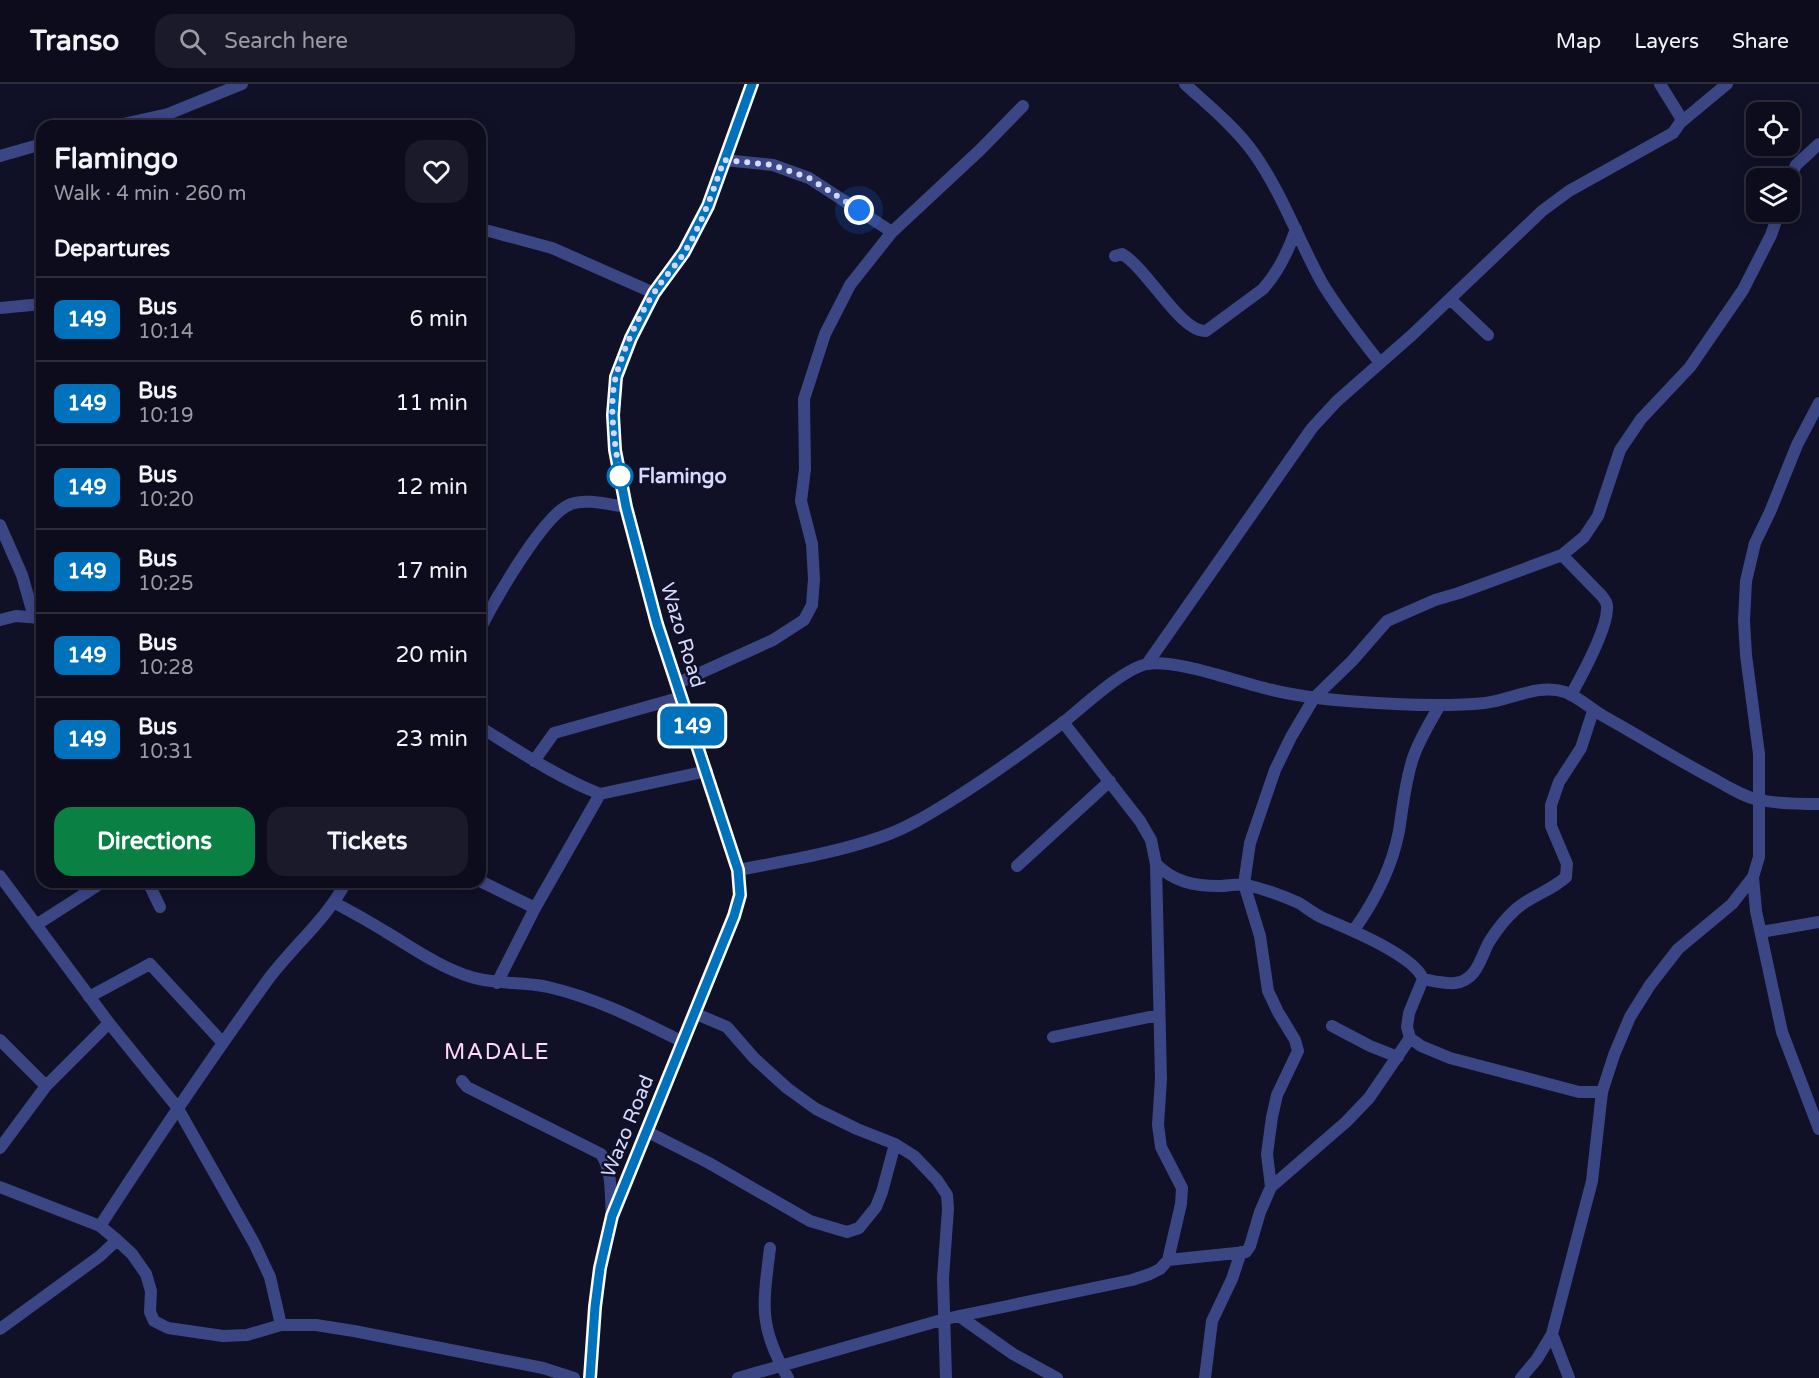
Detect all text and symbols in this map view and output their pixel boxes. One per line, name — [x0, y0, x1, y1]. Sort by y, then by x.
search box — [155, 14, 575, 68]
text: Transo — [30, 24, 119, 58]
icon: search — [176, 25, 209, 58]
text: Search here — [224, 28, 348, 54]
text: Map — [1556, 29, 1601, 54]
text: Layers — [1634, 29, 1699, 54]
text: Share — [1732, 29, 1789, 54]
map controls — [1746, 102, 1800, 222]
button: locate — [1746, 102, 1800, 156]
button: heart — [405, 140, 468, 203]
text: Flamingo — [54, 142, 178, 176]
button: layers — [1746, 168, 1800, 222]
text: Walk · 4 min · 260 m — [54, 182, 246, 206]
your location — [844, 195, 874, 225]
text: Departures — [54, 236, 170, 262]
text: Bus — [138, 294, 177, 320]
text: 6 min — [409, 306, 468, 332]
text: 149 — [67, 307, 107, 332]
text: 10:14 — [138, 320, 193, 344]
text: Bus — [138, 378, 177, 404]
text: 11 min — [396, 390, 468, 416]
text: 149 — [67, 391, 107, 416]
text: 10:19 — [138, 404, 193, 428]
text: Bus — [138, 462, 177, 488]
marker: Flamingo — [607, 463, 633, 489]
place label: Flamingo — [638, 465, 727, 489]
text: 12 min — [396, 474, 468, 500]
text: 149 — [67, 475, 107, 500]
text: 10:20 — [138, 488, 193, 512]
text: Bus — [138, 546, 177, 572]
text: 17 min — [396, 558, 468, 584]
text: 149 — [67, 559, 107, 584]
text: 10:25 — [138, 572, 193, 596]
street label: Wazo Road — [655, 580, 709, 691]
text: Bus — [138, 630, 177, 656]
text: 20 min — [396, 642, 468, 668]
text: 149 — [67, 643, 107, 668]
text: 10:28 — [138, 656, 193, 680]
line badge: 149 — [658, 706, 726, 746]
text: Bus — [138, 714, 177, 740]
text: 149 — [672, 714, 712, 739]
text: 23 min — [396, 726, 468, 752]
text: 149 — [67, 727, 107, 752]
text: 10:31 — [138, 740, 193, 764]
button: Directions — [54, 807, 255, 876]
button: Tickets — [267, 807, 468, 876]
district label: MADALE — [444, 1039, 550, 1065]
street label: Wazo Road — [597, 1072, 659, 1181]

